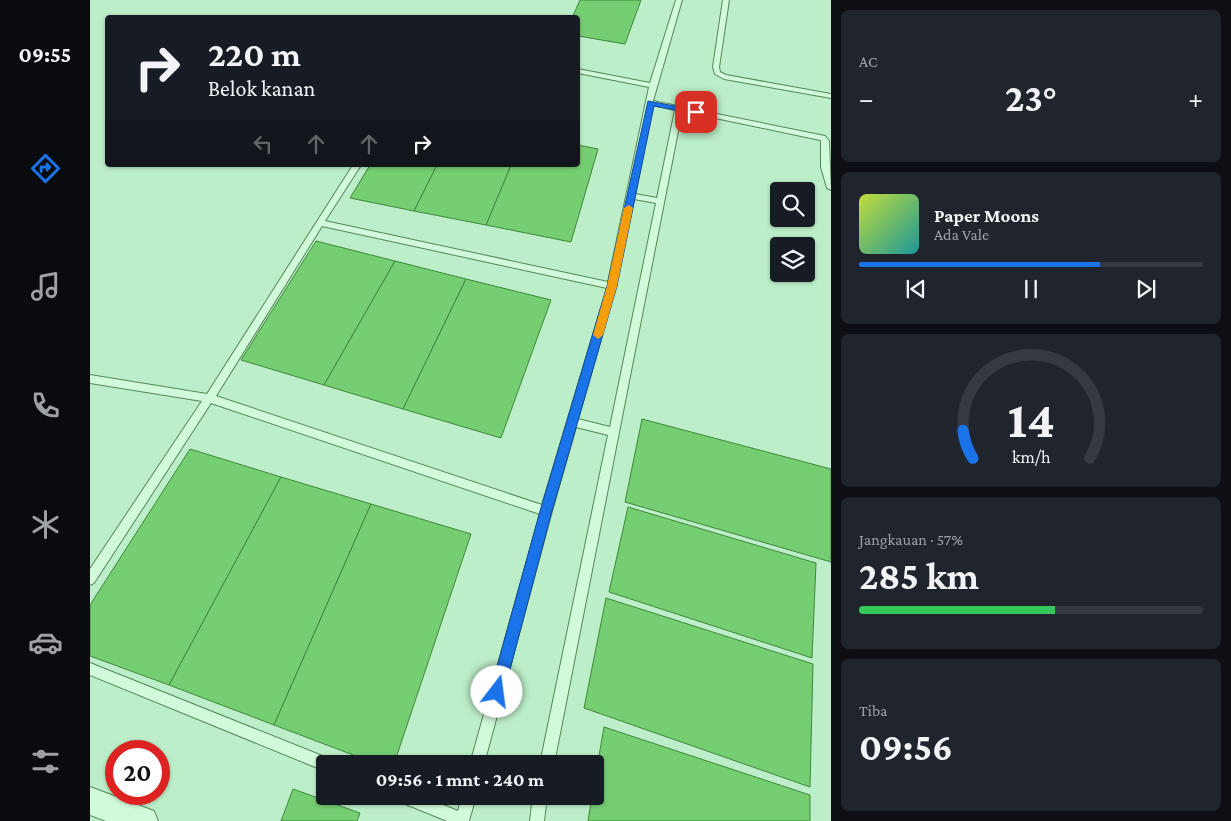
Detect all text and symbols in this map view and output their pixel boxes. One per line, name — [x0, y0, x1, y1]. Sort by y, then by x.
icon: right — [125, 35, 190, 100]
text: 220 m — [208, 35, 301, 74]
text: 09:55 — [19, 42, 71, 67]
text: AC — [859, 53, 877, 70]
text: Belok kanan — [208, 76, 315, 101]
text: 23° — [1005, 77, 1057, 119]
text: − — [859, 83, 874, 114]
text: + — [1188, 83, 1203, 114]
pin — [675, 91, 717, 133]
icon: arrive — [682, 98, 710, 126]
icon: left — [249, 130, 277, 158]
icon: ahead — [302, 130, 330, 158]
icon: ahead — [355, 130, 383, 158]
icon: right — [408, 130, 436, 158]
icon: directions — [28, 151, 63, 186]
map controls — [770, 182, 815, 282]
button: search — [770, 182, 815, 227]
text: Paper Moons — [934, 205, 1039, 226]
text: Ada Vale — [934, 226, 989, 243]
button: layers — [770, 237, 815, 282]
icon: music — [28, 269, 63, 304]
icon: previous — [902, 275, 930, 303]
icon: pause — [1017, 275, 1045, 303]
icon: next — [1132, 275, 1160, 303]
icon: phone — [28, 388, 63, 423]
text: 14 — [1007, 390, 1055, 448]
text: km/h — [1012, 447, 1051, 467]
icon: climate — [28, 507, 63, 542]
text: Jangkauan · 57% — [859, 531, 963, 548]
text: 285 km — [859, 555, 979, 597]
icon: car — [28, 625, 63, 660]
position arrow — [470, 665, 522, 717]
text: Tiba — [859, 702, 888, 719]
text: 09:56 — [859, 726, 953, 768]
speed limit sign: 20 — [105, 740, 170, 805]
icon: filters — [28, 744, 63, 779]
text: 09:56 · 1 mnt · 240 m — [376, 769, 544, 790]

